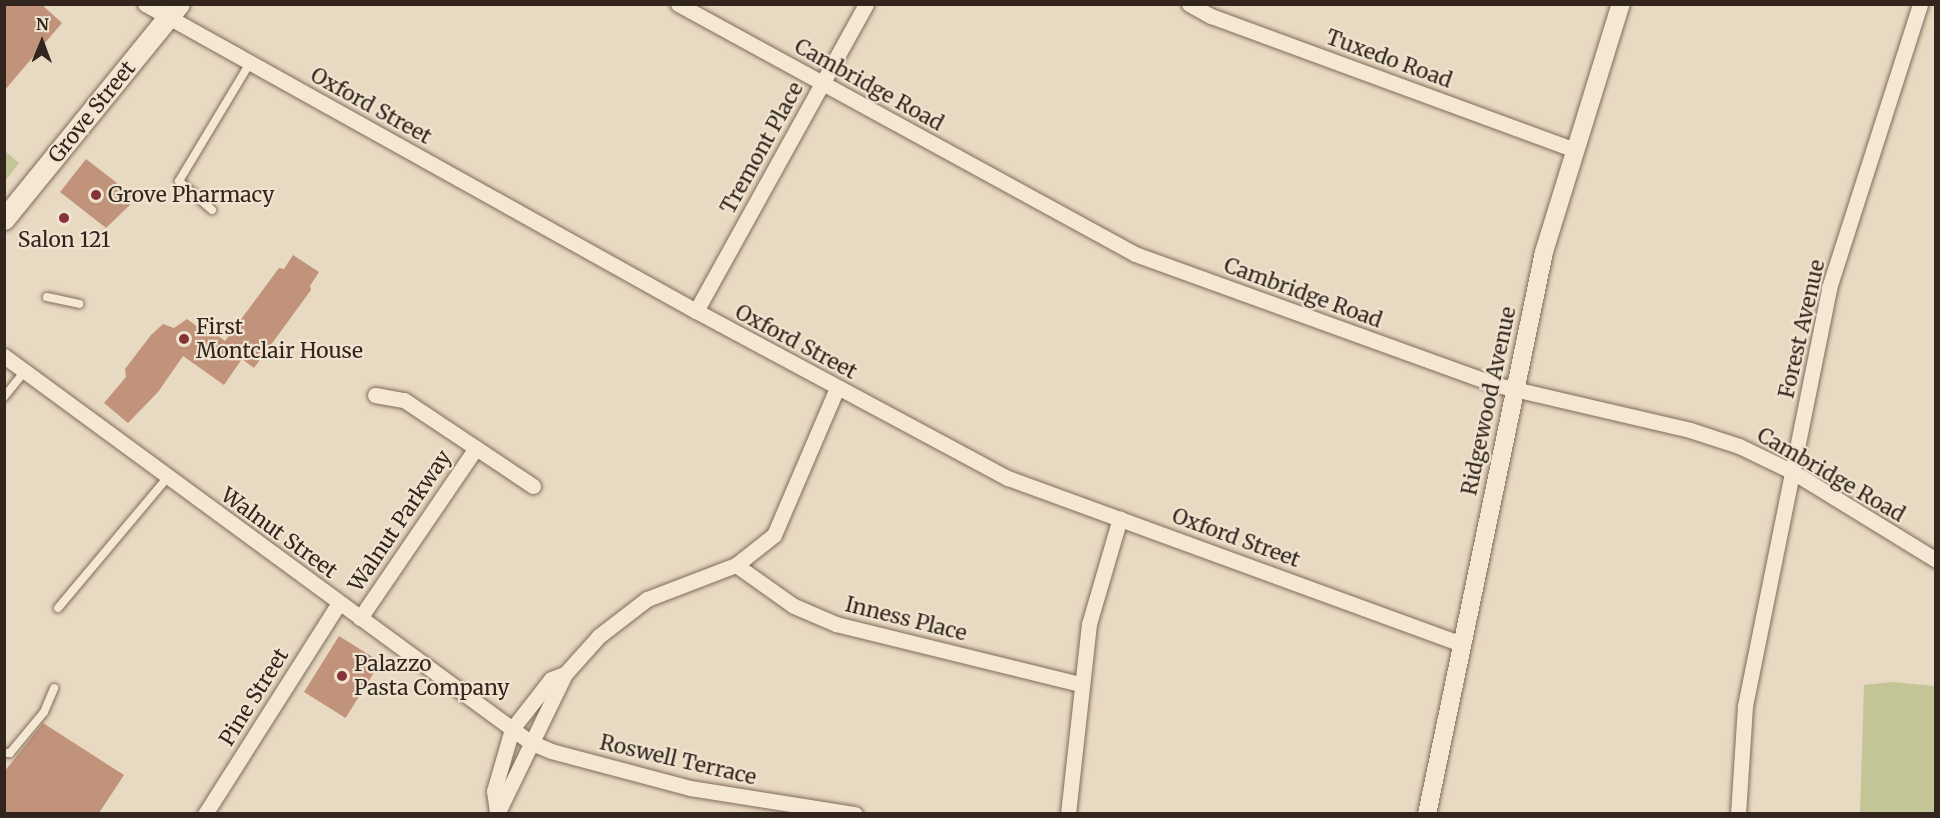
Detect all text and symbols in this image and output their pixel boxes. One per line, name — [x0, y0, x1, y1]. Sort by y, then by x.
north arrow — [12, 12, 72, 72]
text: N — [36, 14, 49, 34]
street label: Tuxedo Road — [1323, 25, 1455, 93]
street label: Cambridge Road — [790, 34, 948, 136]
street label: Grove Street — [43, 56, 141, 168]
street label: Oxford Street — [306, 62, 436, 150]
street label: Tremont Place — [715, 78, 809, 218]
place label: Grove Pharmacy — [108, 182, 274, 208]
marker: Grove Pharmacy — [89, 188, 103, 202]
marker: Salon 121 — [57, 211, 71, 225]
place label: Salon 121 — [18, 227, 110, 253]
street label: Cambridge Road — [1220, 253, 1386, 333]
street label: Forest Avenue — [1774, 257, 1830, 401]
street label: Oxford Street — [731, 299, 861, 385]
street label: Ridgewood Avenue — [1457, 304, 1521, 498]
place label: First Montclair House — [196, 314, 363, 364]
marker: First Montclair House — [177, 332, 191, 346]
street label: Cambridge Road — [1753, 422, 1909, 528]
street label: Walnut Parkway — [343, 446, 457, 596]
street label: Walnut Street — [216, 482, 342, 584]
street label: Oxford Street — [1169, 503, 1303, 573]
street label: Inness Place — [843, 592, 969, 646]
street label: Pine Street — [214, 644, 294, 750]
place label: Palazzo Pasta Company — [354, 651, 510, 701]
marker: Palazzo Pasta Company — [335, 669, 349, 683]
street label: Roswell Terrace — [597, 730, 759, 790]

